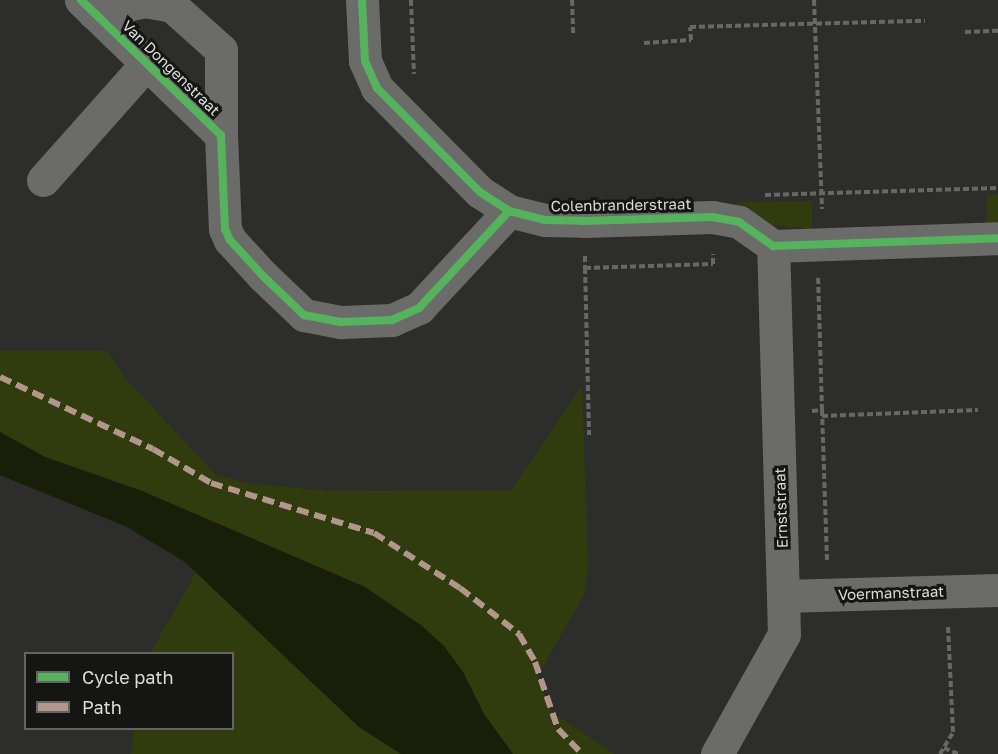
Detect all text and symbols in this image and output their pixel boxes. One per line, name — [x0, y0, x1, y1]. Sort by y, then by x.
street label: Van Dongenstraat — [118, 17, 224, 119]
street label: Colenbranderstraat — [551, 195, 691, 215]
street label: Ernststraat — [771, 467, 791, 549]
street label: Voermanstraat — [838, 582, 944, 604]
legend — [24, 652, 234, 730]
text: Cycle path — [82, 666, 174, 688]
text: Path — [82, 696, 122, 718]

